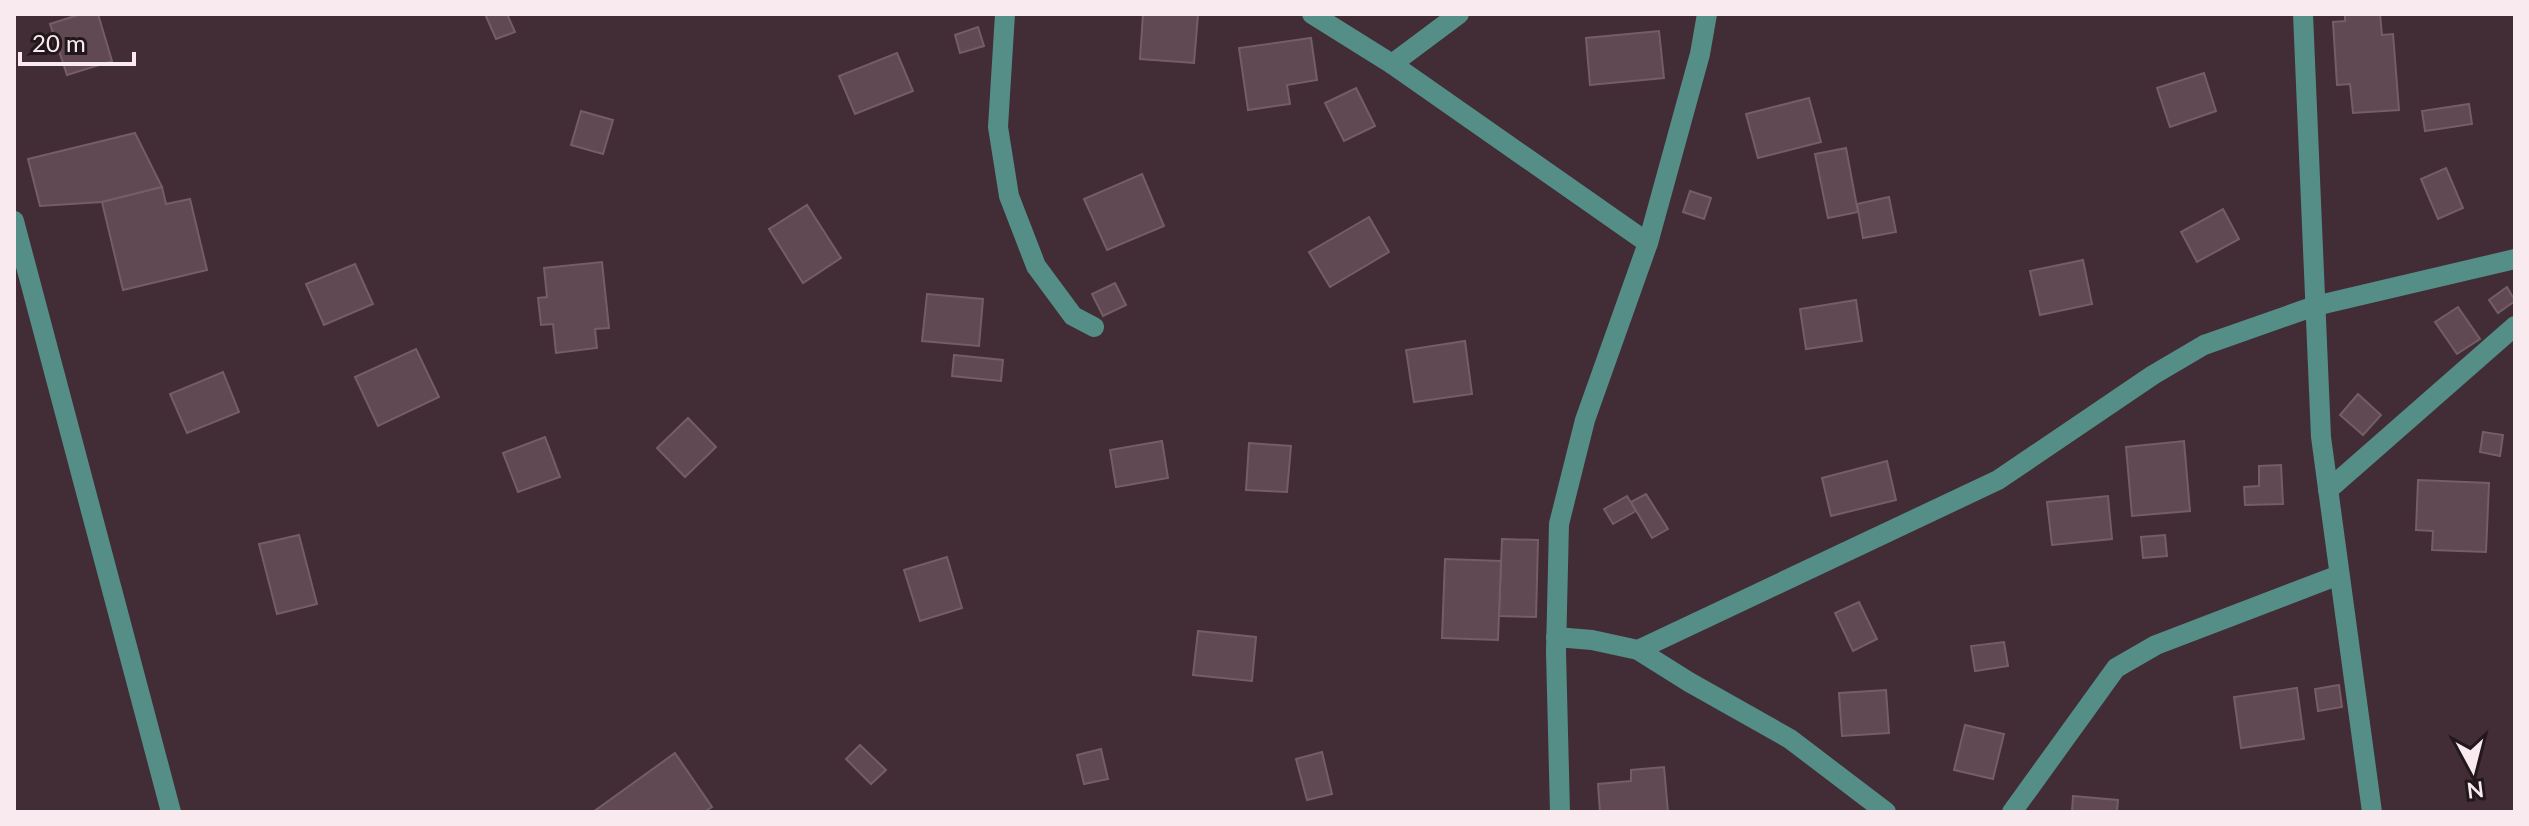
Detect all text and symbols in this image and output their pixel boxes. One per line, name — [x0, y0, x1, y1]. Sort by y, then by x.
scale bar — [20, 16, 134, 66]
text: 20 m — [32, 28, 86, 57]
north arrow — [2433, 730, 2513, 810]
text: N — [2465, 776, 2486, 805]

